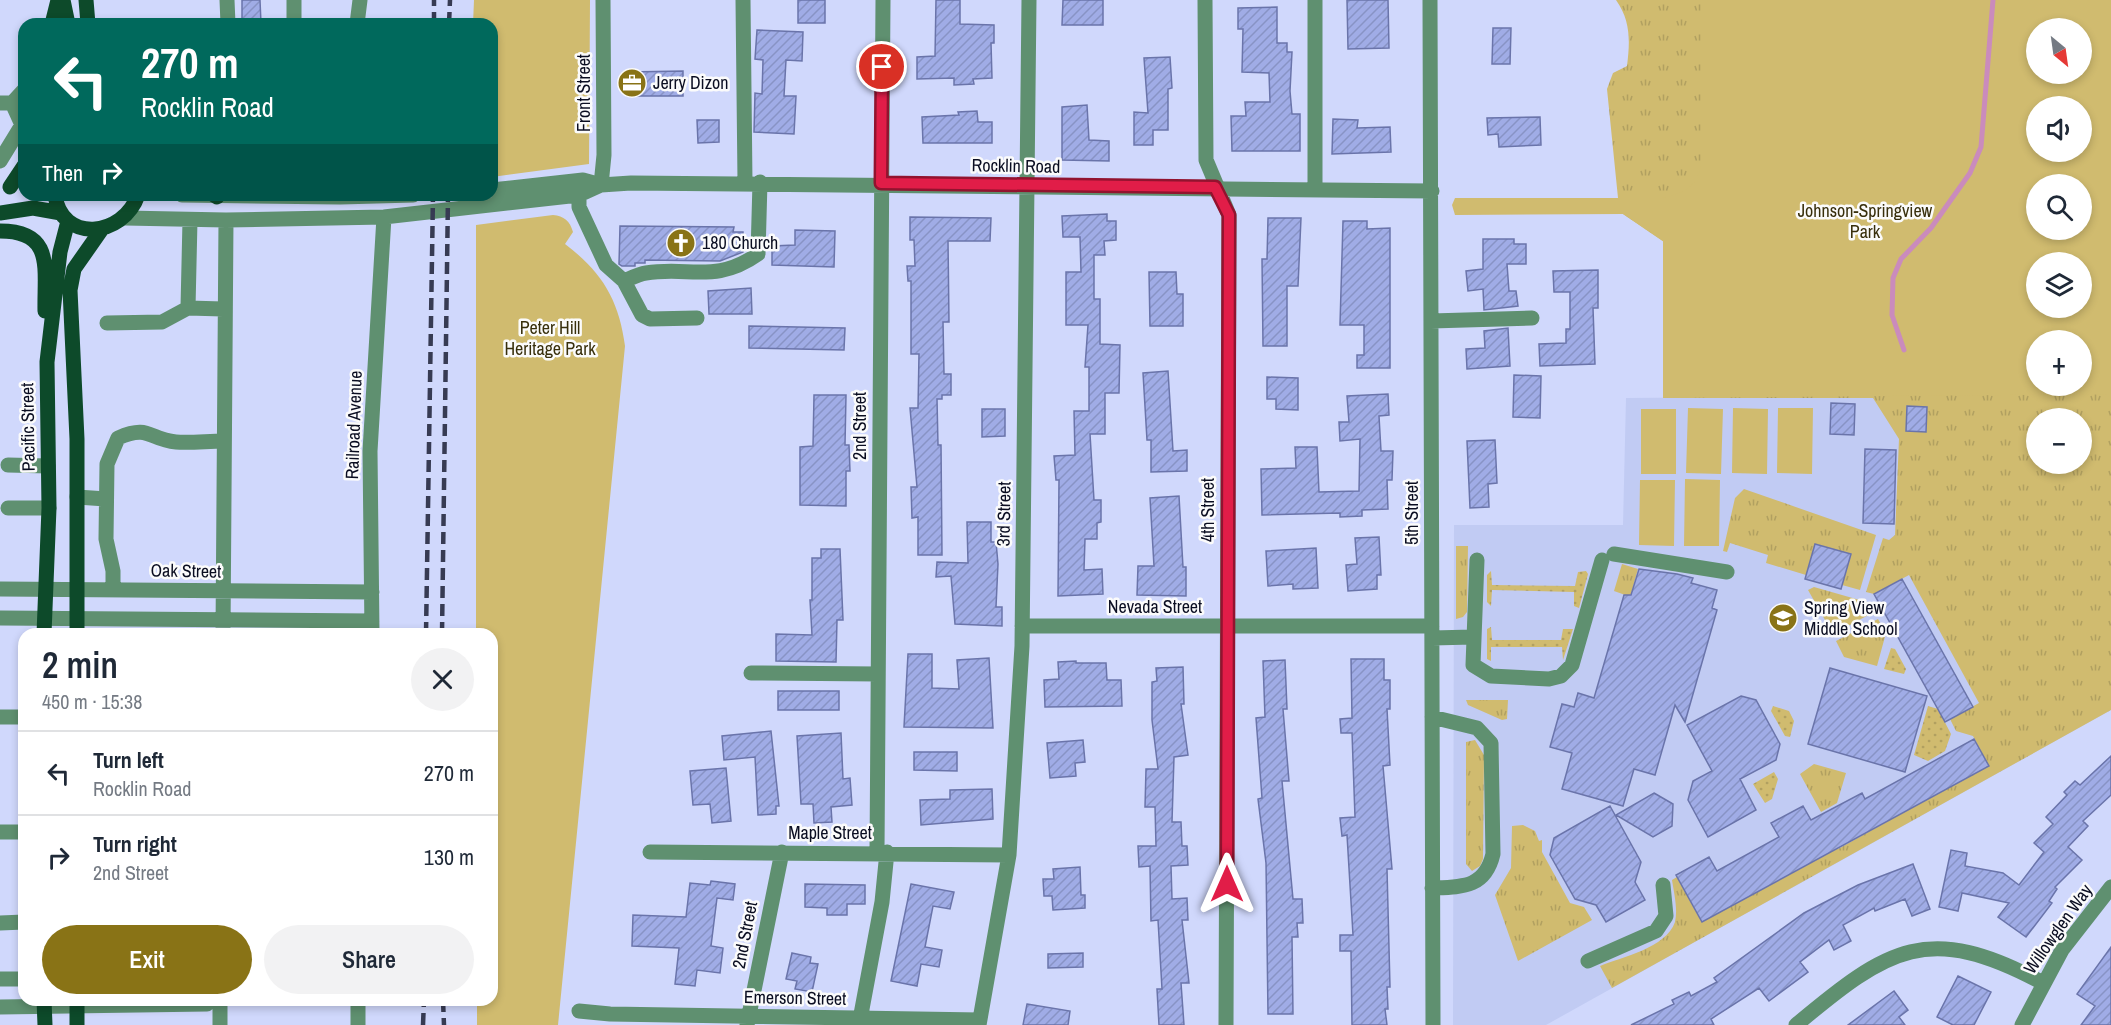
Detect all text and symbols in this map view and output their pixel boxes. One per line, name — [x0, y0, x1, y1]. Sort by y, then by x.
north arrow — [2026, 18, 2092, 84]
map controls — [2026, 18, 2092, 474]
text: 270 m — [141, 35, 239, 91]
pin — [856, 41, 907, 92]
icon: left — [42, 42, 120, 120]
icon: arrive — [865, 50, 898, 83]
street label: Front Street — [571, 54, 596, 132]
office icon: Jerry Dizon — [616, 67, 648, 99]
place label: Jerry Dizon — [653, 70, 728, 95]
text: Rocklin Road — [141, 89, 274, 125]
button: sound — [2026, 96, 2092, 162]
street label: Rocklin Road — [971, 152, 1061, 179]
icon: right — [95, 156, 128, 189]
text: Then — [42, 158, 83, 188]
button: search — [2026, 174, 2092, 240]
park label: Johnson-Springview Park — [1798, 198, 1933, 244]
church icon: 180 Church — [665, 227, 697, 259]
place label: 180 Church — [702, 230, 778, 255]
button: layers — [2026, 252, 2092, 318]
park label: Peter Hill Heritage Park — [504, 315, 596, 361]
button: + — [2026, 330, 2092, 396]
street label: Railroad Avenue — [339, 370, 368, 480]
street label: Pacific Street — [14, 382, 41, 472]
street label: 2nd Street — [847, 392, 872, 460]
button: − — [2026, 408, 2092, 474]
street label: 4th Street — [1195, 478, 1220, 542]
street label: 3rd Street — [990, 481, 1017, 547]
street label: 5th Street — [1399, 481, 1424, 545]
street label: Oak Street — [151, 557, 222, 584]
street label: Nevada Street — [1108, 594, 1202, 619]
place label: Spring View Middle School — [1804, 595, 1898, 641]
school or university icon: Spring View Middle School — [1767, 602, 1799, 634]
text: 2 min — [42, 641, 118, 689]
button: close — [411, 648, 474, 711]
text: 450 m · 15:38 — [42, 688, 142, 715]
text: Turn left — [93, 745, 164, 775]
icon: left — [42, 757, 75, 790]
text: 270 m — [424, 758, 474, 788]
text: Rocklin Road — [93, 775, 191, 802]
street label: Maple Street — [788, 820, 872, 845]
text: Turn right — [93, 829, 177, 859]
icon: right — [42, 841, 75, 874]
text: 130 m — [424, 842, 474, 872]
position arrow — [1195, 852, 1259, 916]
text: 2nd Street — [93, 859, 169, 886]
street label: Willowglen Way — [2017, 878, 2098, 979]
street label: 2nd Street — [726, 899, 763, 971]
button: Exit — [42, 925, 252, 994]
button: Share — [264, 925, 474, 994]
street label: Emerson Street — [744, 984, 846, 1011]

